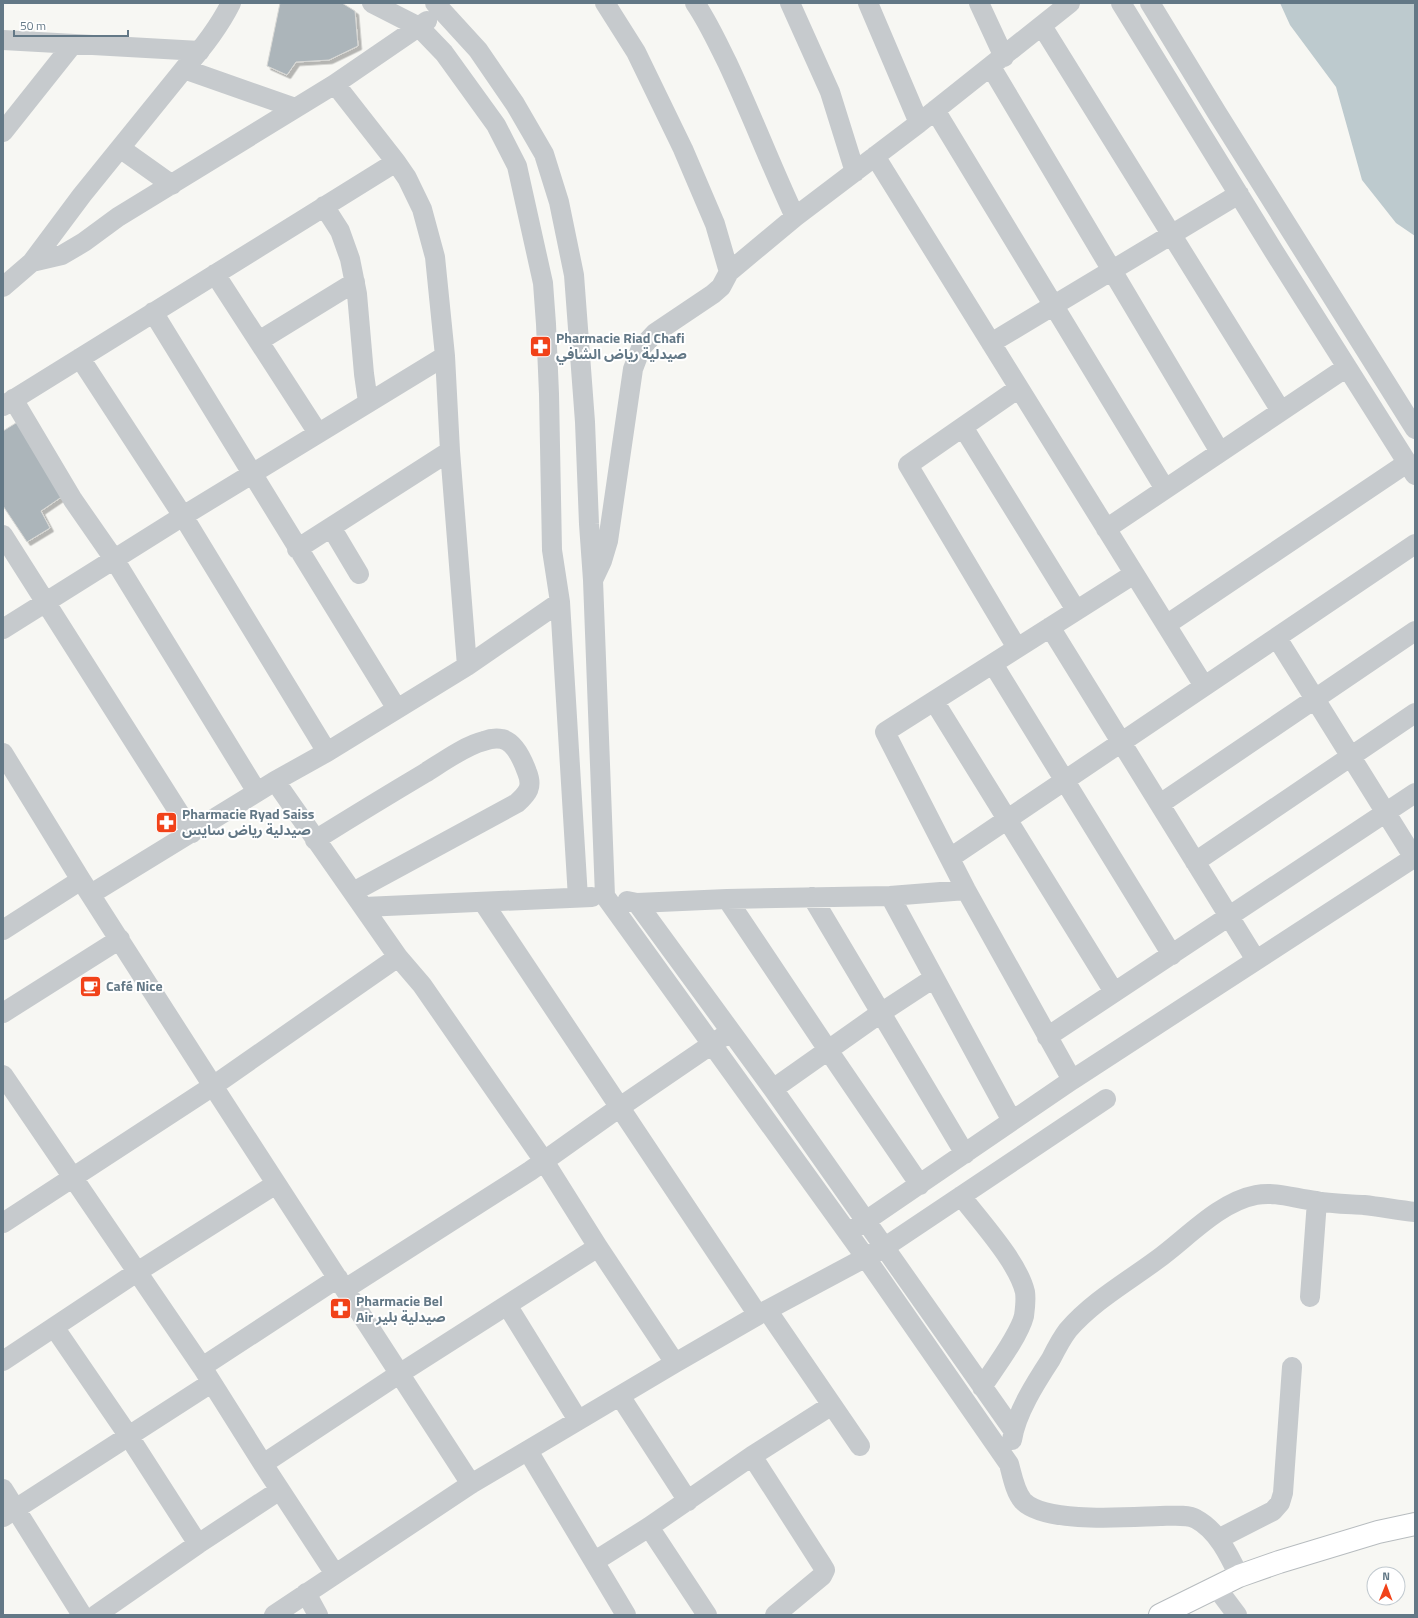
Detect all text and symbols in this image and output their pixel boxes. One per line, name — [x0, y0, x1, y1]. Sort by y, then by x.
scale bar — [14, 12, 128, 38]
text: 50 m — [20, 16, 46, 35]
place label: Pharmacie Riad Chafi صيدلية رياض الشافي — [556, 327, 687, 365]
pharmacy icon: Pharmacie Riad Chafi صيدلية رياض الشافي — [527, 333, 553, 359]
place label: Pharmacie Ryad Saiss صيدلية رياض سايس — [182, 803, 315, 840]
pharmacy icon: Pharmacie Ryad Saiss صيدلية رياض سايس — [154, 809, 180, 835]
cafe icon: Café Nice — [77, 973, 103, 999]
place label: Café Nice — [106, 975, 163, 996]
place label: Pharmacie Bel Air صيدلية بلير — [356, 1290, 446, 1327]
pharmacy icon: Pharmacie Bel Air صيدلية بلير — [328, 1296, 354, 1322]
north arrow — [1366, 1566, 1406, 1606]
text: N — [1382, 1568, 1390, 1584]

